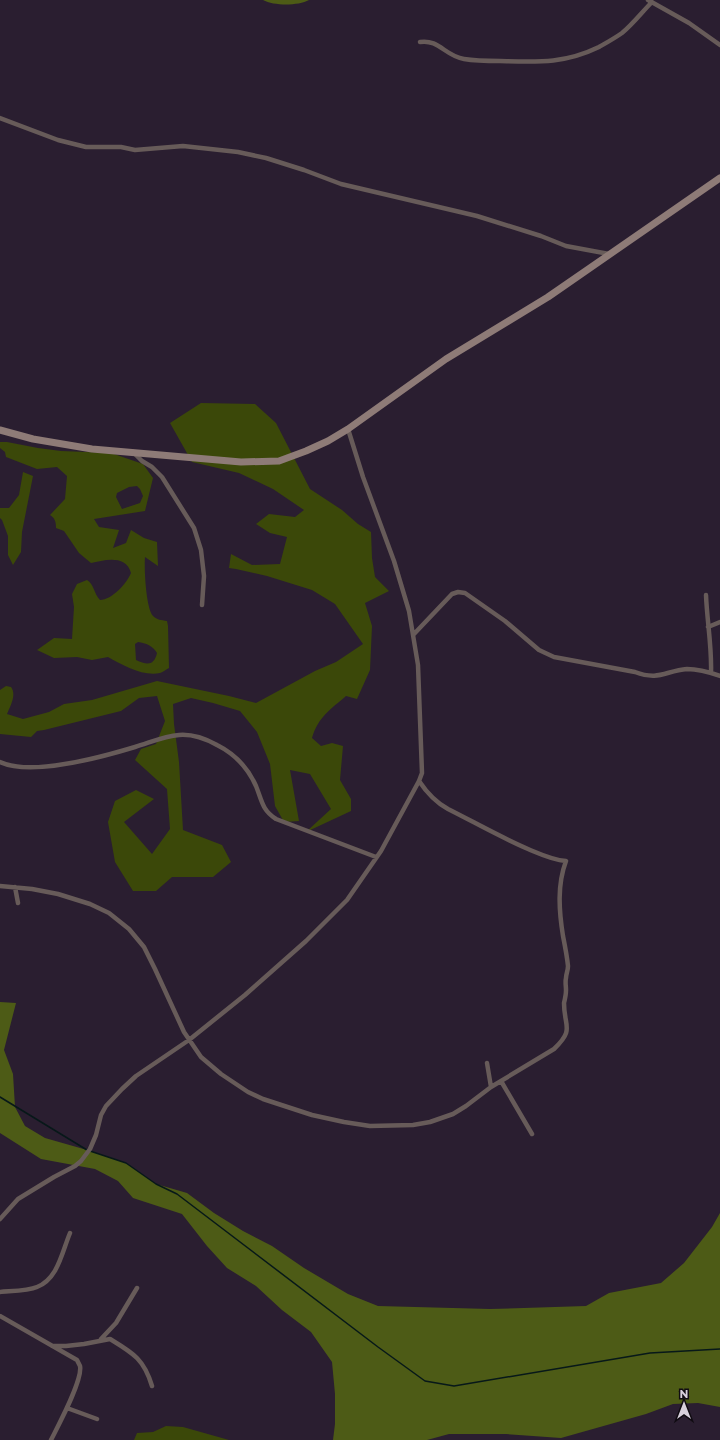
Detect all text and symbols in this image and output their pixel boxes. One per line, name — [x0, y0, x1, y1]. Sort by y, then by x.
north arrow — [664, 1384, 704, 1424]
text: N — [680, 1387, 688, 1401]

